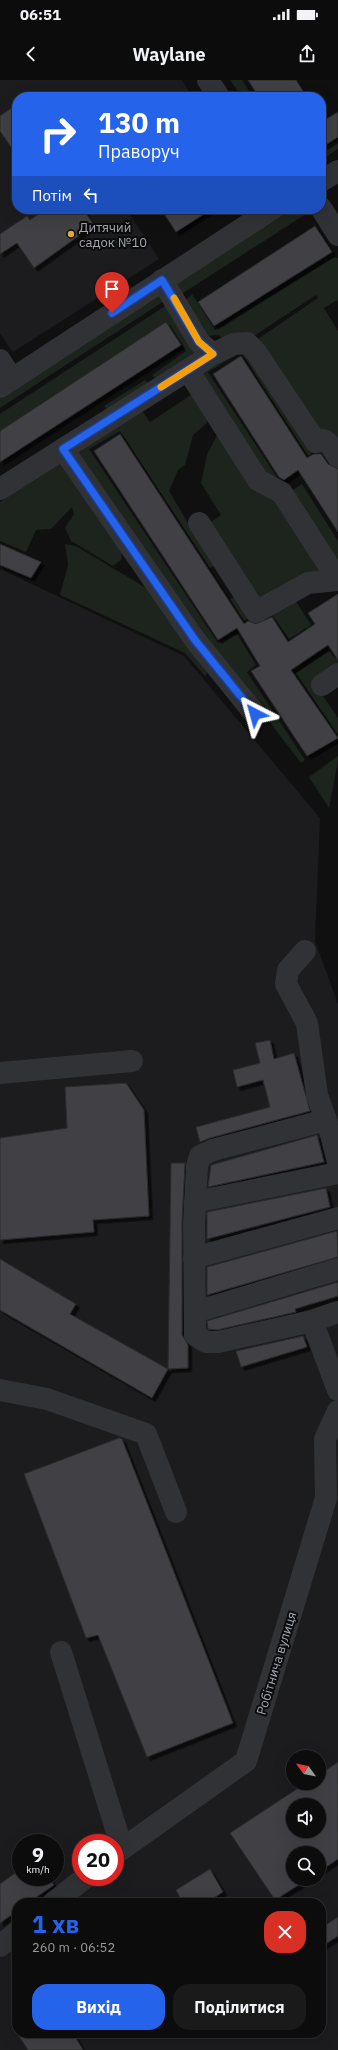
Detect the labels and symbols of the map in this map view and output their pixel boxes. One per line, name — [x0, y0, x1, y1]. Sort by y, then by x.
place label: Дитячий садок №10 — [79, 219, 147, 251]
marker: Дитячий садок №10 — [66, 229, 76, 239]
pin — [95, 272, 129, 313]
position arrow — [234, 693, 276, 735]
street label: Робітнича вулиця — [253, 1609, 300, 1717]
north arrow — [286, 1750, 326, 1790]
speed limit sign: 20 — [72, 1834, 124, 1886]

